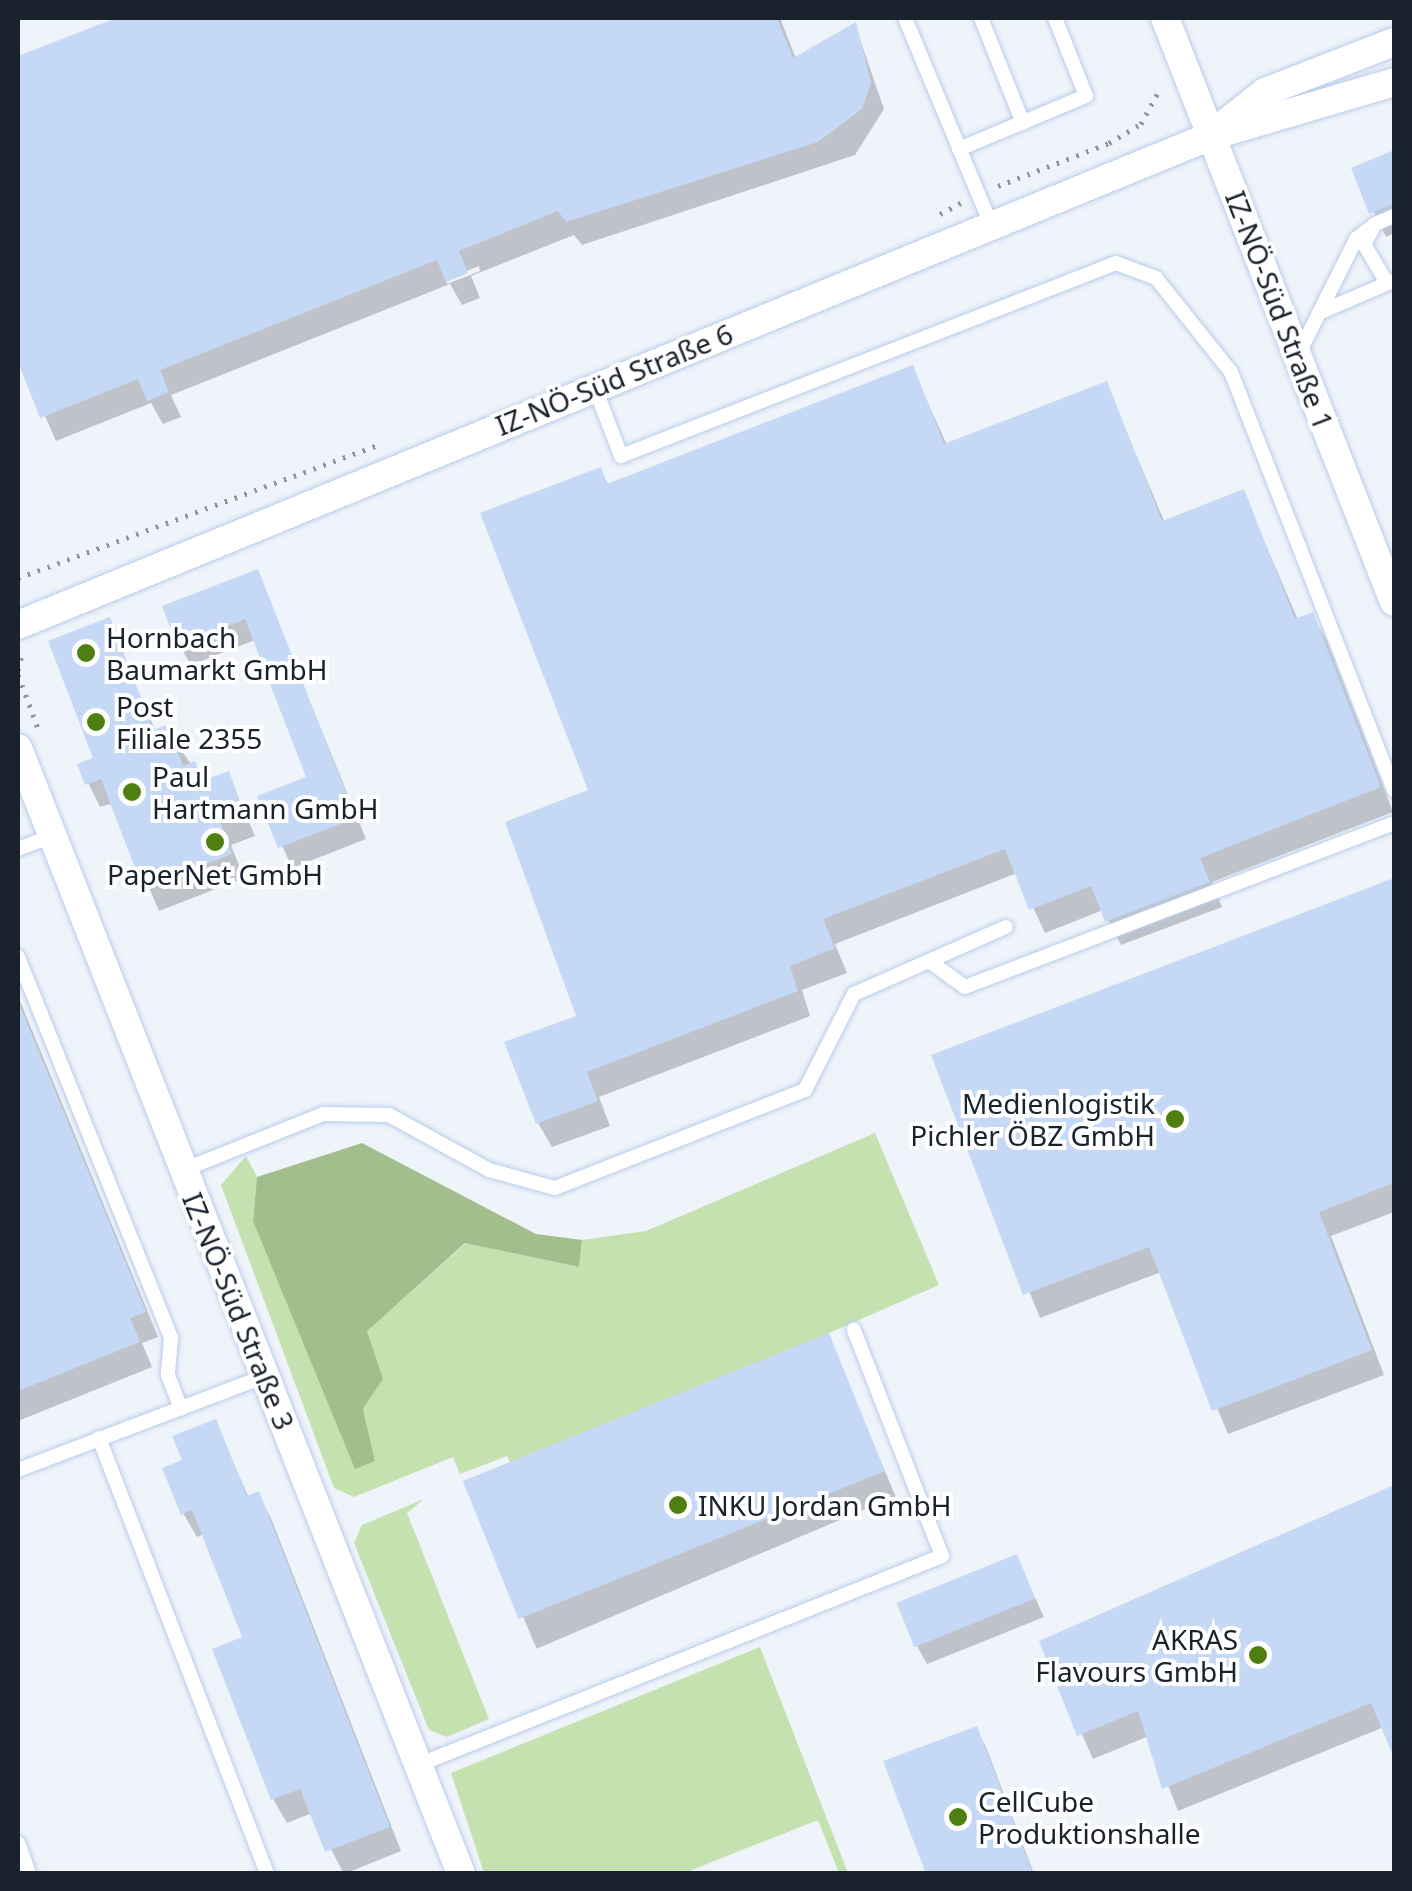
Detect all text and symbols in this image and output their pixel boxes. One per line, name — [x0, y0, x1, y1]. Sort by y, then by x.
street label: IZ-NÖ-Süd Straße 1 — [1219, 186, 1341, 434]
street label: IZ-NÖ-Süd Straße 6 — [491, 316, 737, 442]
place label: Hornbach Baumarkt GmbH — [106, 620, 328, 686]
marker: Hornbach Baumarkt GmbH — [75, 642, 97, 664]
place label: Post Filiale 2355 — [116, 689, 262, 755]
marker: Post Filiale 2355 — [85, 711, 107, 733]
place label: Paul Hartmann GmbH — [152, 759, 378, 825]
marker: Paul Hartmann GmbH — [121, 781, 143, 803]
marker: PaperNet GmbH — [204, 831, 226, 853]
place label: PaperNet GmbH — [107, 857, 323, 891]
place label: Medienlogistik Pichler ÖBZ GmbH — [910, 1086, 1155, 1152]
marker: Medienlogistik Pichler ÖBZ GmbH — [1164, 1108, 1186, 1130]
street label: IZ-NÖ-Süd Straße 3 — [176, 1188, 302, 1434]
place label: INKU Jordan GmbH — [698, 1488, 951, 1522]
marker: INKU Jordan GmbH — [667, 1494, 689, 1516]
place label: AKRAS Flavours GmbH — [1035, 1622, 1238, 1688]
marker: AKRAS Flavours GmbH — [1247, 1644, 1269, 1666]
place label: CellCube Produktionshalle — [978, 1784, 1201, 1850]
marker: CellCube Produktionshalle — [947, 1806, 969, 1828]

